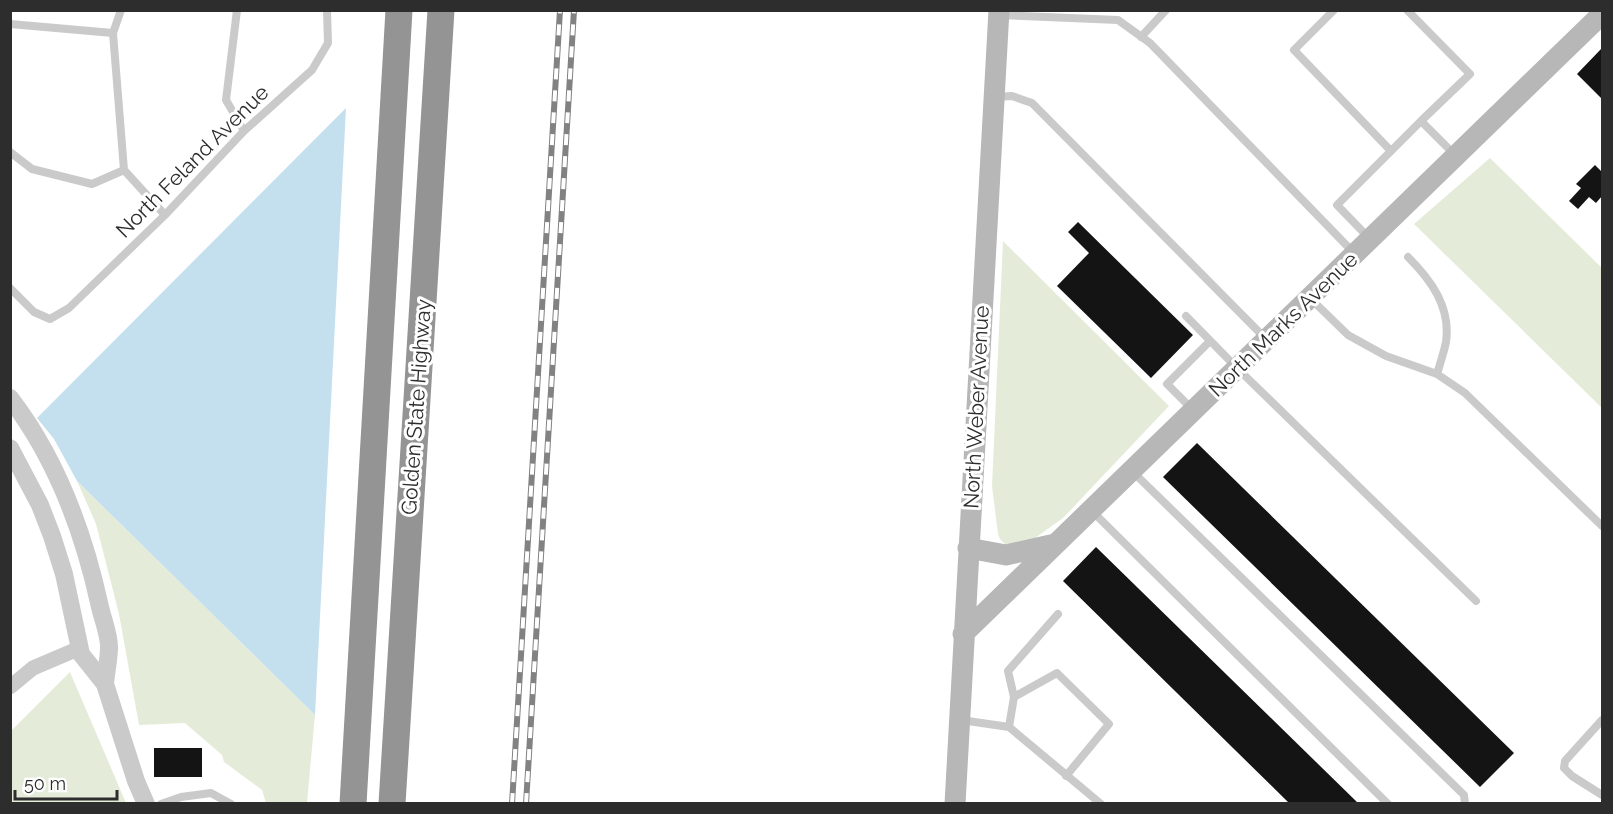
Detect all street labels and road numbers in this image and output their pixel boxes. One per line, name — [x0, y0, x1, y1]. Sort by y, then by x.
street label: North Feland Avenue — [111, 80, 273, 242]
street label: North Marks Avenue — [1203, 246, 1363, 402]
street label: Golden State Highway — [396, 298, 436, 516]
street label: North Weber Avenue — [958, 305, 994, 509]

